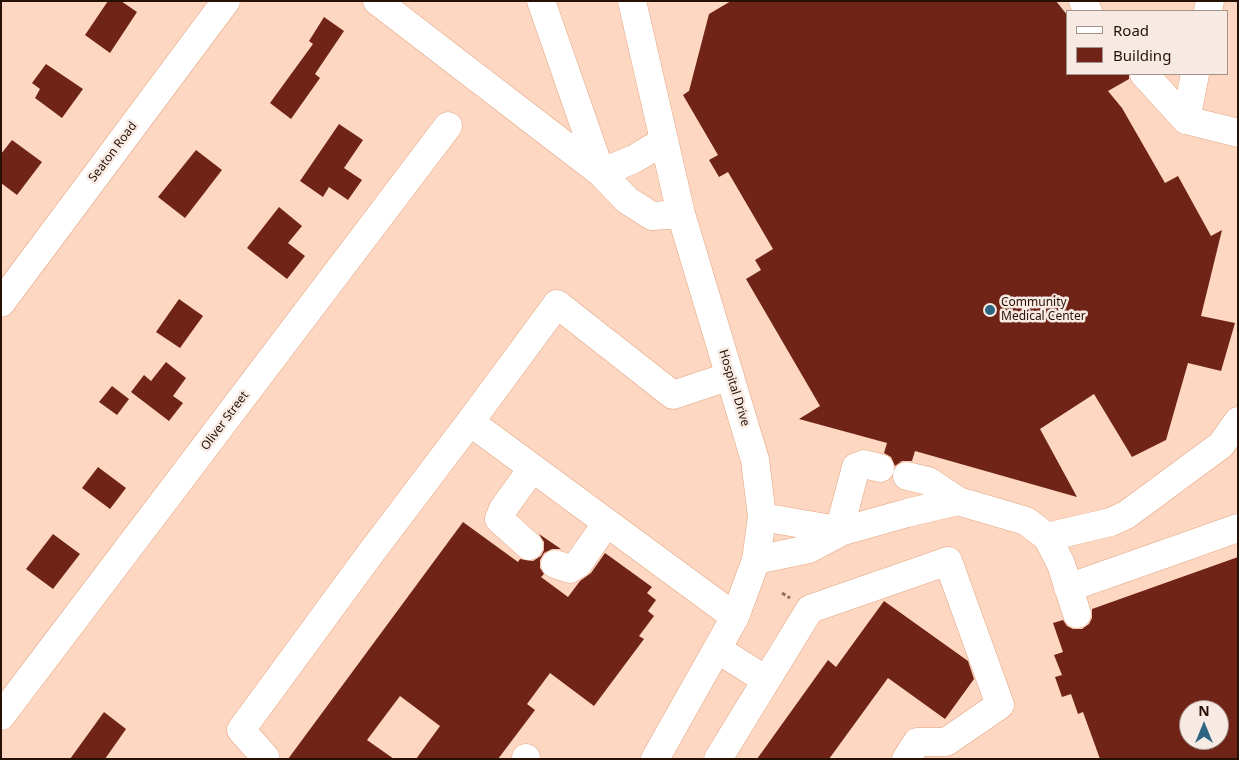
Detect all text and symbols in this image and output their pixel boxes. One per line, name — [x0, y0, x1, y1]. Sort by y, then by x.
legend — [1066, 10, 1229, 75]
text: Road — [1113, 20, 1149, 40]
text: Building — [1113, 45, 1171, 65]
street label: Seaton Road — [86, 119, 140, 185]
place label: Community Medical Center — [1001, 296, 1086, 324]
marker: Community Medical Center — [983, 303, 997, 317]
street label: Hospital Drive — [716, 348, 752, 428]
street label: Oliver Street — [198, 389, 252, 453]
north arrow — [1179, 700, 1229, 750]
text: N — [1198, 701, 1210, 720]

